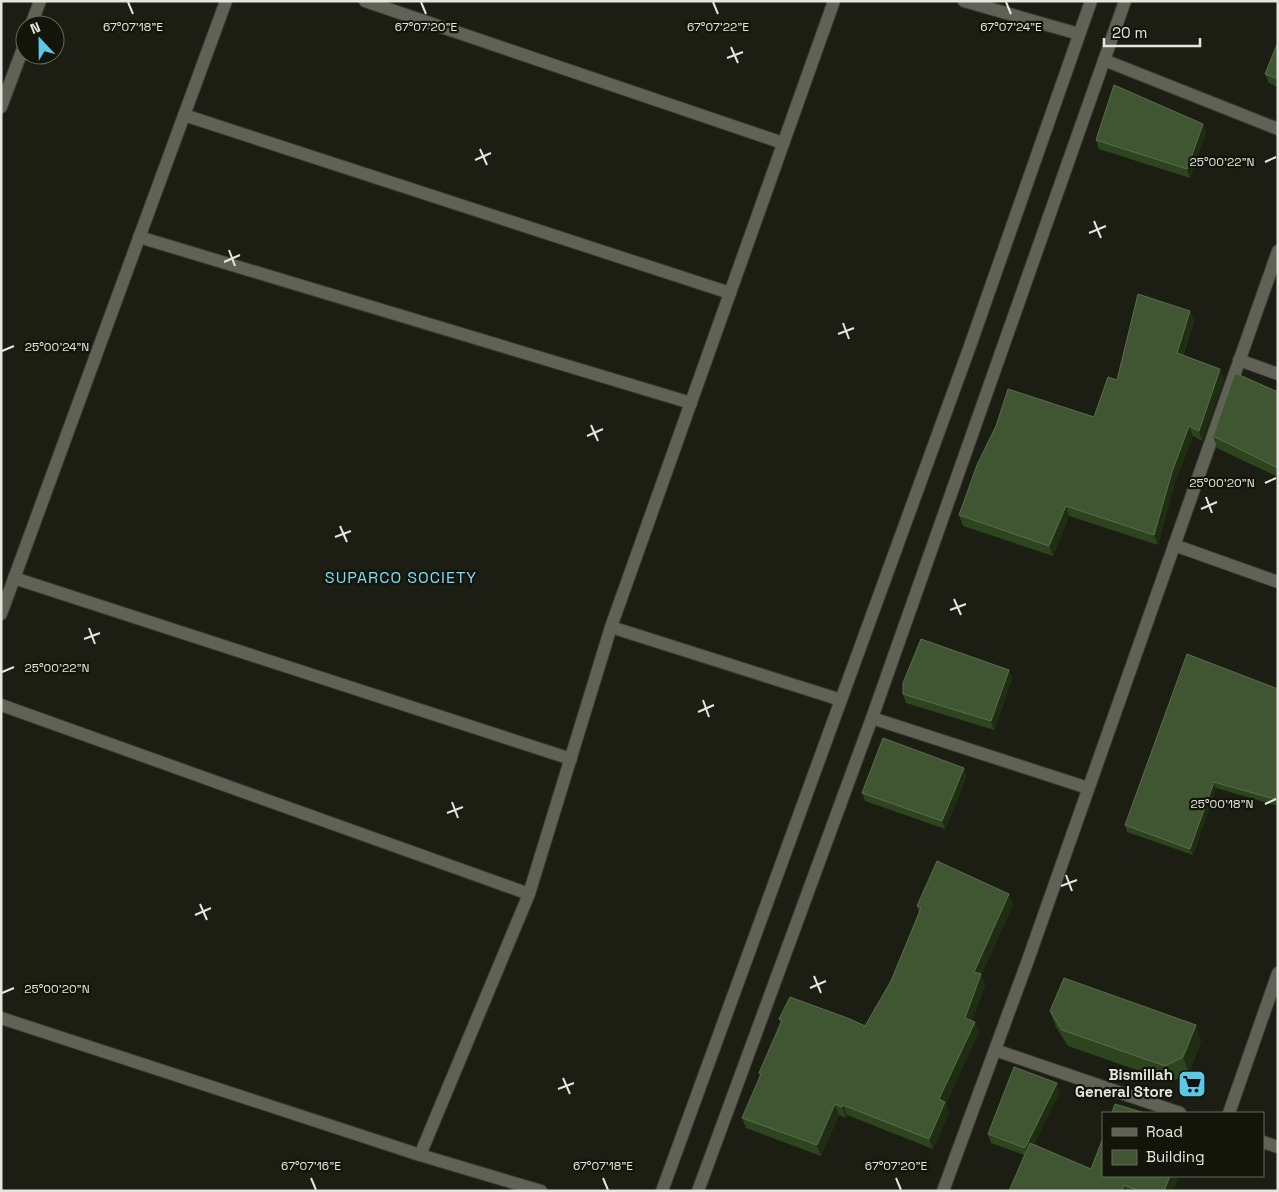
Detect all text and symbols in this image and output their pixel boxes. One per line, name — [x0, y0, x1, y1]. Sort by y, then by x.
north arrow — [15, 15, 65, 65]
scale bar — [1104, 15, 1200, 47]
text: N — [27, 18, 43, 38]
text: 67°07'18"E — [103, 19, 163, 35]
text: 67°07'20"E — [395, 19, 458, 35]
text: 67°07'22"E — [687, 19, 749, 35]
text: 67°07'24"E — [980, 19, 1042, 35]
text: 20 m — [1112, 23, 1147, 42]
text: 25°00'22"N — [1190, 154, 1254, 170]
text: 25°00'24"N — [25, 339, 89, 355]
text: 25°00'20"N — [1189, 475, 1255, 491]
district label: SUPARCO SOCIETY — [325, 567, 477, 588]
text: 25°00'22"N — [25, 660, 89, 676]
text: 25°00'18"N — [1191, 796, 1253, 812]
text: 25°00'20"N — [24, 981, 90, 997]
place label: Bismillah General Store — [1075, 1065, 1173, 1101]
supermarket icon: Bismillah General Store — [1177, 1069, 1207, 1099]
legend — [1102, 1112, 1264, 1177]
text: Road — [1146, 1122, 1183, 1141]
text: Building — [1146, 1147, 1205, 1166]
text: 67°07'16"E — [281, 1158, 341, 1174]
text: 67°07'18"E — [573, 1158, 633, 1174]
text: 67°07'20"E — [865, 1158, 928, 1174]

